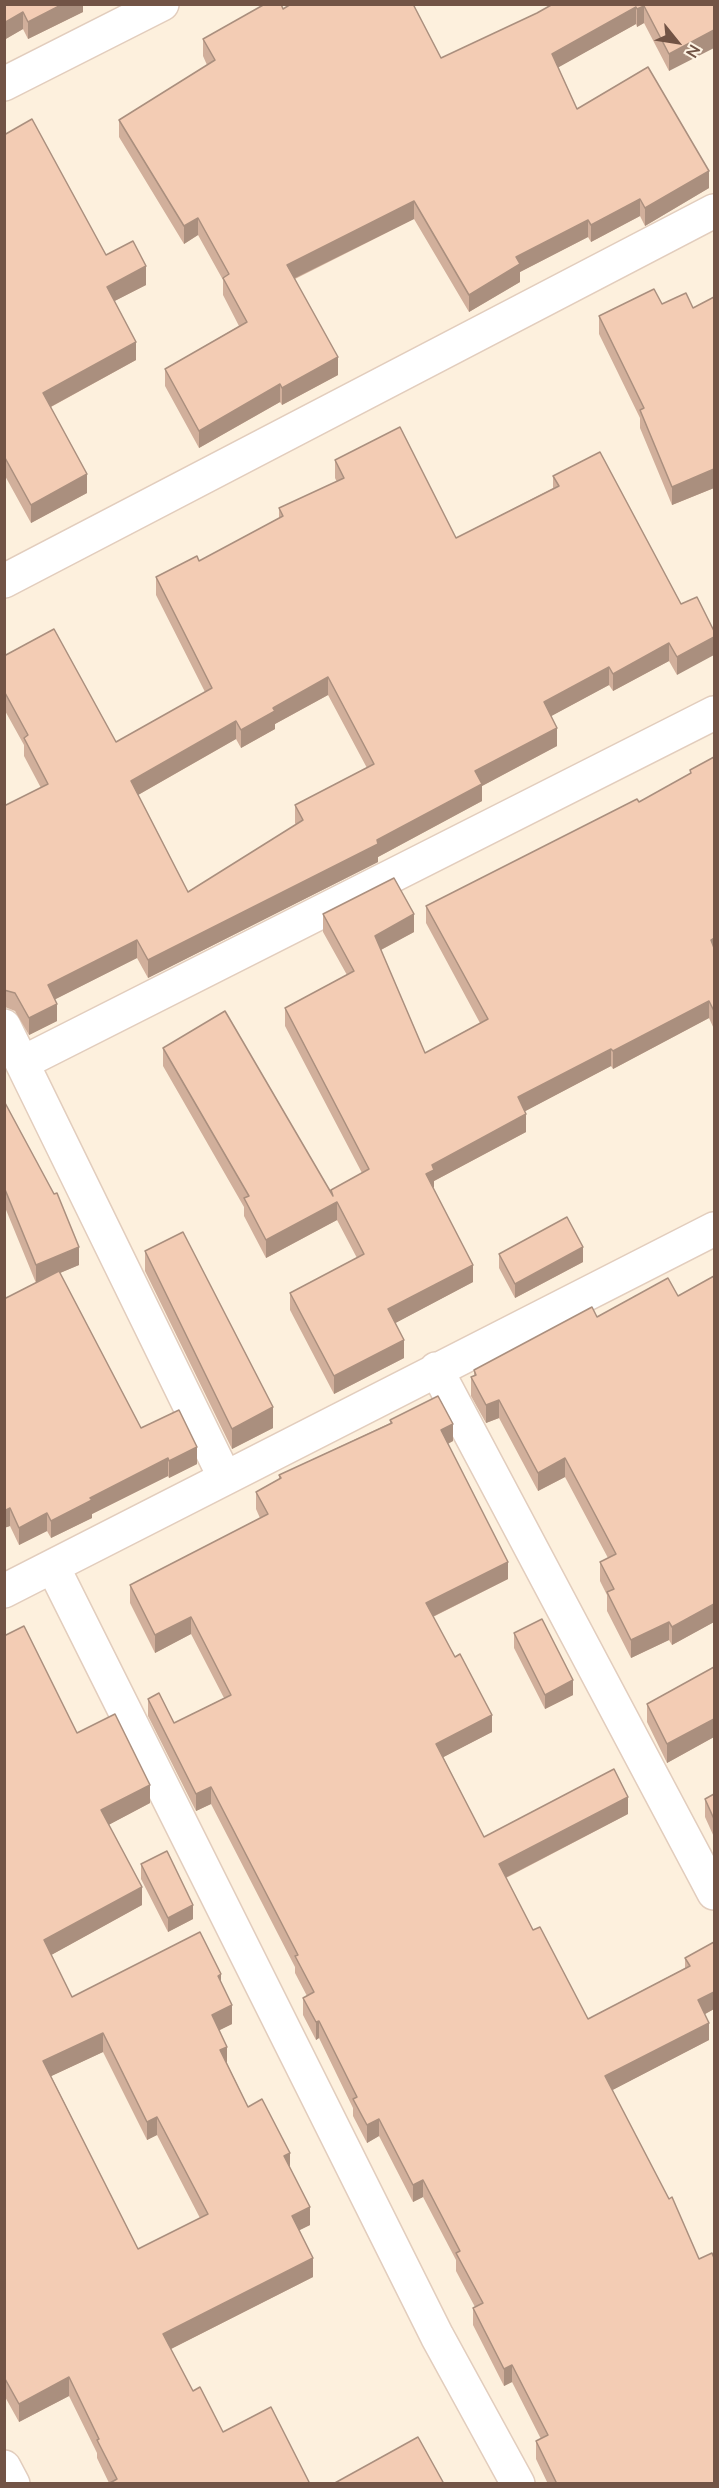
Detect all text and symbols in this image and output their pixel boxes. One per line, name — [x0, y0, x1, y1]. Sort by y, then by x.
north arrow — [647, 12, 707, 72]
text: N — [680, 40, 705, 62]

